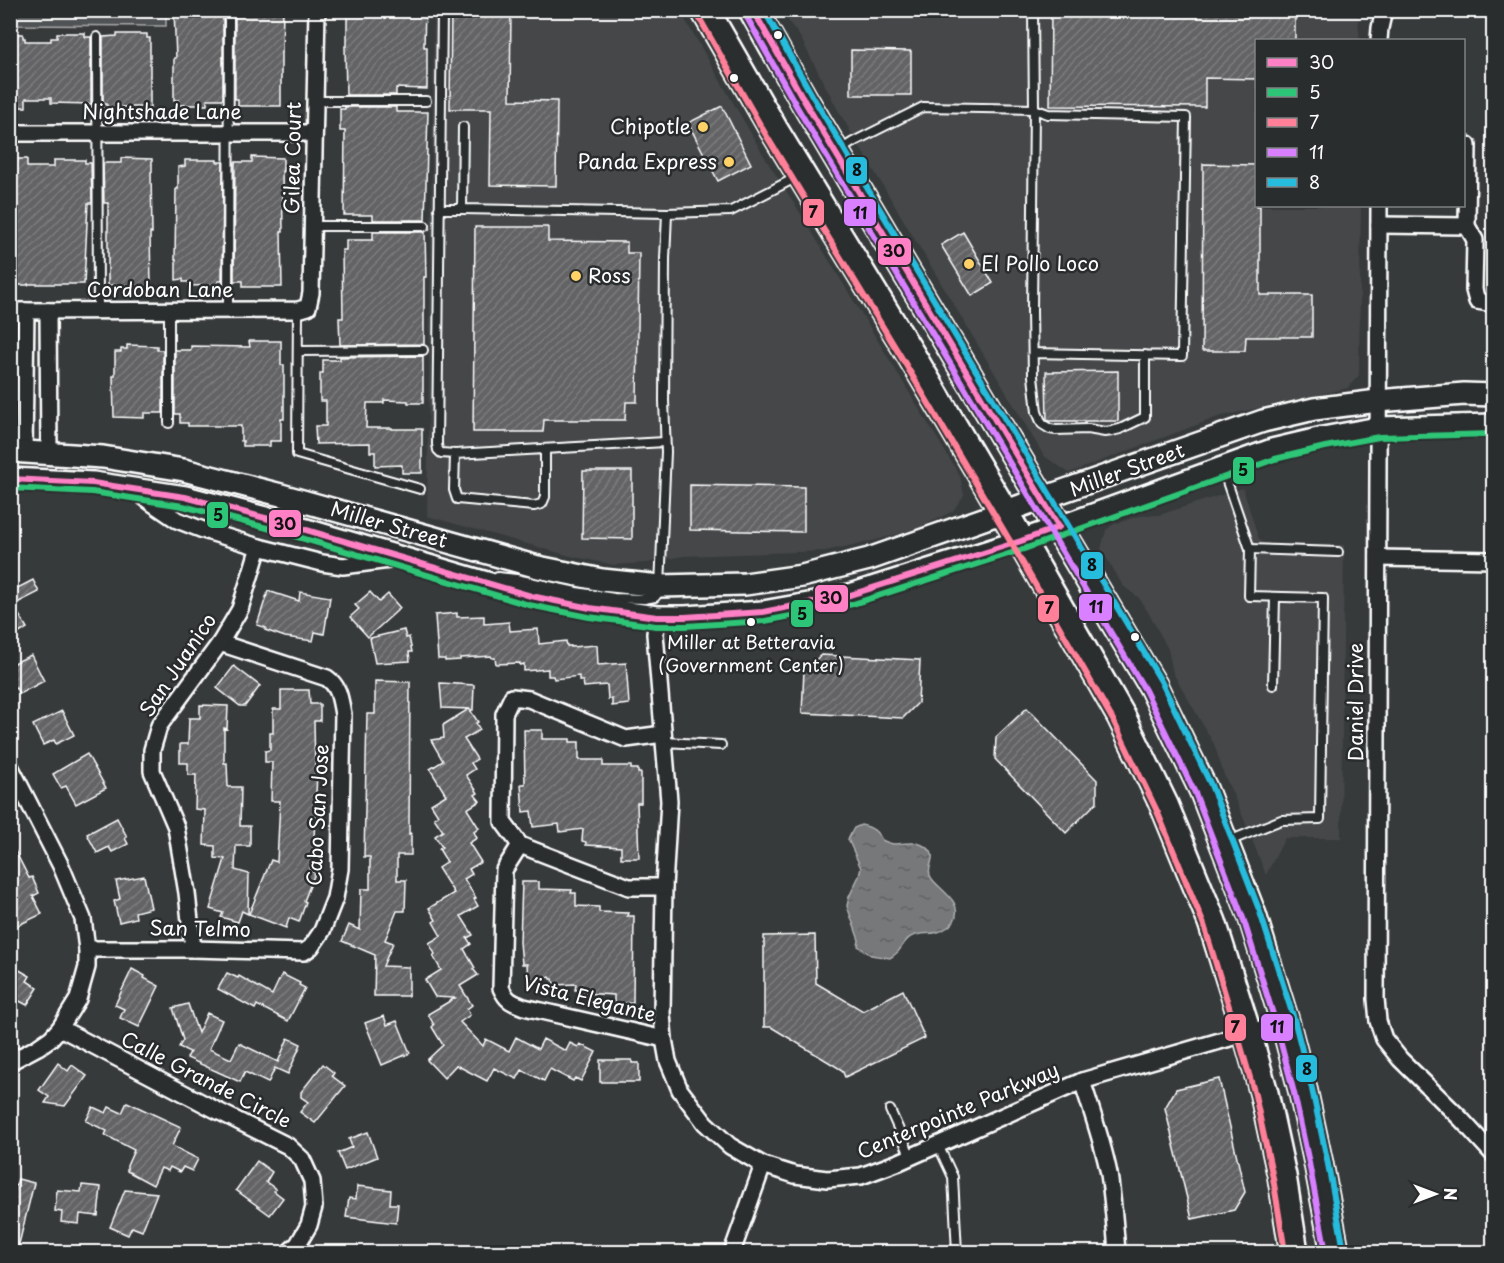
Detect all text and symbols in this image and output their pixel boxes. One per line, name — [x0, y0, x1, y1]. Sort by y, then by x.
unlabelled marker — [772, 29, 784, 41]
legend — [1255, 39, 1465, 207]
text: 30 — [1309, 48, 1334, 75]
unlabelled marker — [728, 72, 740, 84]
text: 5 — [1309, 78, 1321, 105]
street label: Nightshade Lane — [82, 96, 242, 126]
street label: Gilea Court — [276, 101, 308, 214]
text: 7 — [1309, 108, 1319, 135]
place label: Chipotle — [610, 111, 691, 141]
marker: Chipotle — [696, 120, 710, 134]
text: 11 — [1309, 138, 1324, 165]
place label: Panda Express — [577, 146, 717, 176]
marker: Panda Express — [722, 155, 736, 169]
line badge: 8 — [845, 156, 868, 185]
text: 8 — [852, 157, 862, 181]
text: 8 — [1309, 168, 1320, 195]
line badge: 7 — [802, 198, 825, 227]
line badge: 11 — [843, 198, 877, 227]
text: 7 — [808, 199, 818, 223]
text: 11 — [853, 200, 867, 224]
line badge: 30 — [877, 237, 912, 266]
text: 30 — [883, 238, 905, 262]
place label: El Pollo Loco — [981, 248, 1099, 278]
marker: El Pollo Loco — [962, 257, 976, 271]
place label: Ross — [588, 260, 631, 290]
marker: Ross — [569, 269, 583, 283]
street label: Cordoban Lane — [86, 274, 234, 304]
street label: Miller Street — [1065, 434, 1188, 504]
line badge: 5 — [1232, 456, 1255, 485]
text: 5 — [1238, 457, 1248, 481]
street label: Miller Street — [327, 493, 451, 555]
line badge: 5 — [206, 501, 229, 529]
text: 5 — [213, 502, 223, 526]
line badge: 30 — [268, 509, 302, 538]
text: 30 — [274, 511, 296, 535]
line badge: 8 — [1080, 551, 1104, 580]
text: 8 — [1087, 552, 1097, 576]
line badge: 30 — [814, 584, 849, 613]
text: 30 — [820, 585, 842, 609]
line badge: 11 — [1078, 593, 1113, 622]
line badge: 7 — [1037, 594, 1060, 623]
text: 11 — [1089, 594, 1103, 618]
text: 7 — [1044, 595, 1054, 619]
line badge: 5 — [790, 599, 814, 628]
text: 5 — [797, 601, 807, 625]
street label: San Juanico — [131, 607, 223, 722]
marker: Miller at Betteravia (Government Center) — [745, 616, 757, 628]
place label: Miller at Betteravia (Government Center) — [658, 628, 844, 678]
unlabelled marker — [1129, 631, 1141, 643]
street label: Daniel Drive — [1340, 643, 1370, 761]
street label: Cabo San Jose — [298, 743, 336, 887]
street label: San Telmo — [149, 912, 251, 944]
street label: Vista Elegante — [519, 967, 659, 1029]
line badge: 7 — [1224, 1013, 1247, 1042]
line badge: 11 — [1260, 1013, 1294, 1042]
text: 7 — [1230, 1014, 1240, 1038]
text: 11 — [1270, 1014, 1284, 1038]
street label: Calle Grande Circle — [116, 1023, 297, 1135]
street label: Centerpointe Parkway — [852, 1054, 1063, 1166]
line badge: 8 — [1295, 1054, 1318, 1083]
text: 8 — [1302, 1056, 1312, 1080]
north arrow — [1405, 1164, 1465, 1224]
text: N — [1439, 1188, 1463, 1200]

